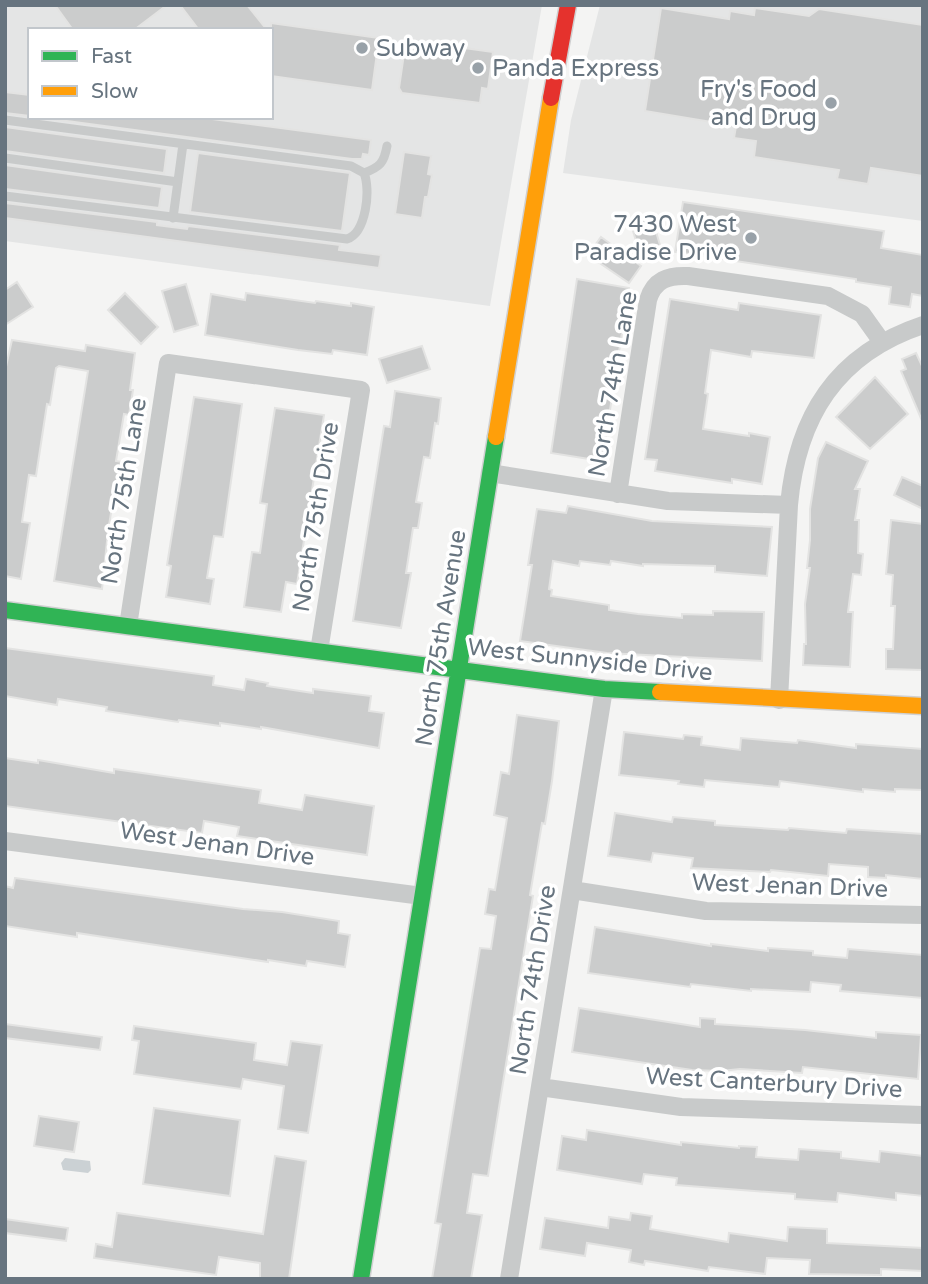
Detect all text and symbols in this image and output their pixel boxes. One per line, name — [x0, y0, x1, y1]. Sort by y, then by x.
legend — [28, 28, 273, 119]
place label: Subway — [376, 34, 465, 63]
marker: Subway — [354, 40, 370, 56]
text: Fast — [91, 44, 132, 69]
place label: Panda Express — [492, 54, 659, 83]
marker: Panda Express — [470, 60, 486, 76]
place label: Fry's Food and Drug — [700, 75, 817, 132]
text: Slow — [91, 79, 139, 104]
marker: Fry's Food and Drug — [823, 95, 839, 111]
place label: 7430 West Paradise Drive — [574, 210, 737, 267]
marker: 7430 West Paradise Drive — [743, 230, 759, 246]
street label: North 74th Lane — [582, 289, 644, 479]
street label: North 75th Lane — [95, 396, 153, 586]
street label: North 75th Drive — [287, 420, 345, 614]
street label: North 75th Avenue — [410, 528, 472, 748]
street label: West Sunnyside Drive — [466, 633, 714, 687]
street label: West Jenan Drive — [118, 816, 316, 872]
street label: West Jenan Drive — [691, 868, 889, 904]
street label: North 74th Drive — [504, 883, 562, 1077]
street label: West Canterbury Drive — [645, 1062, 903, 1104]

